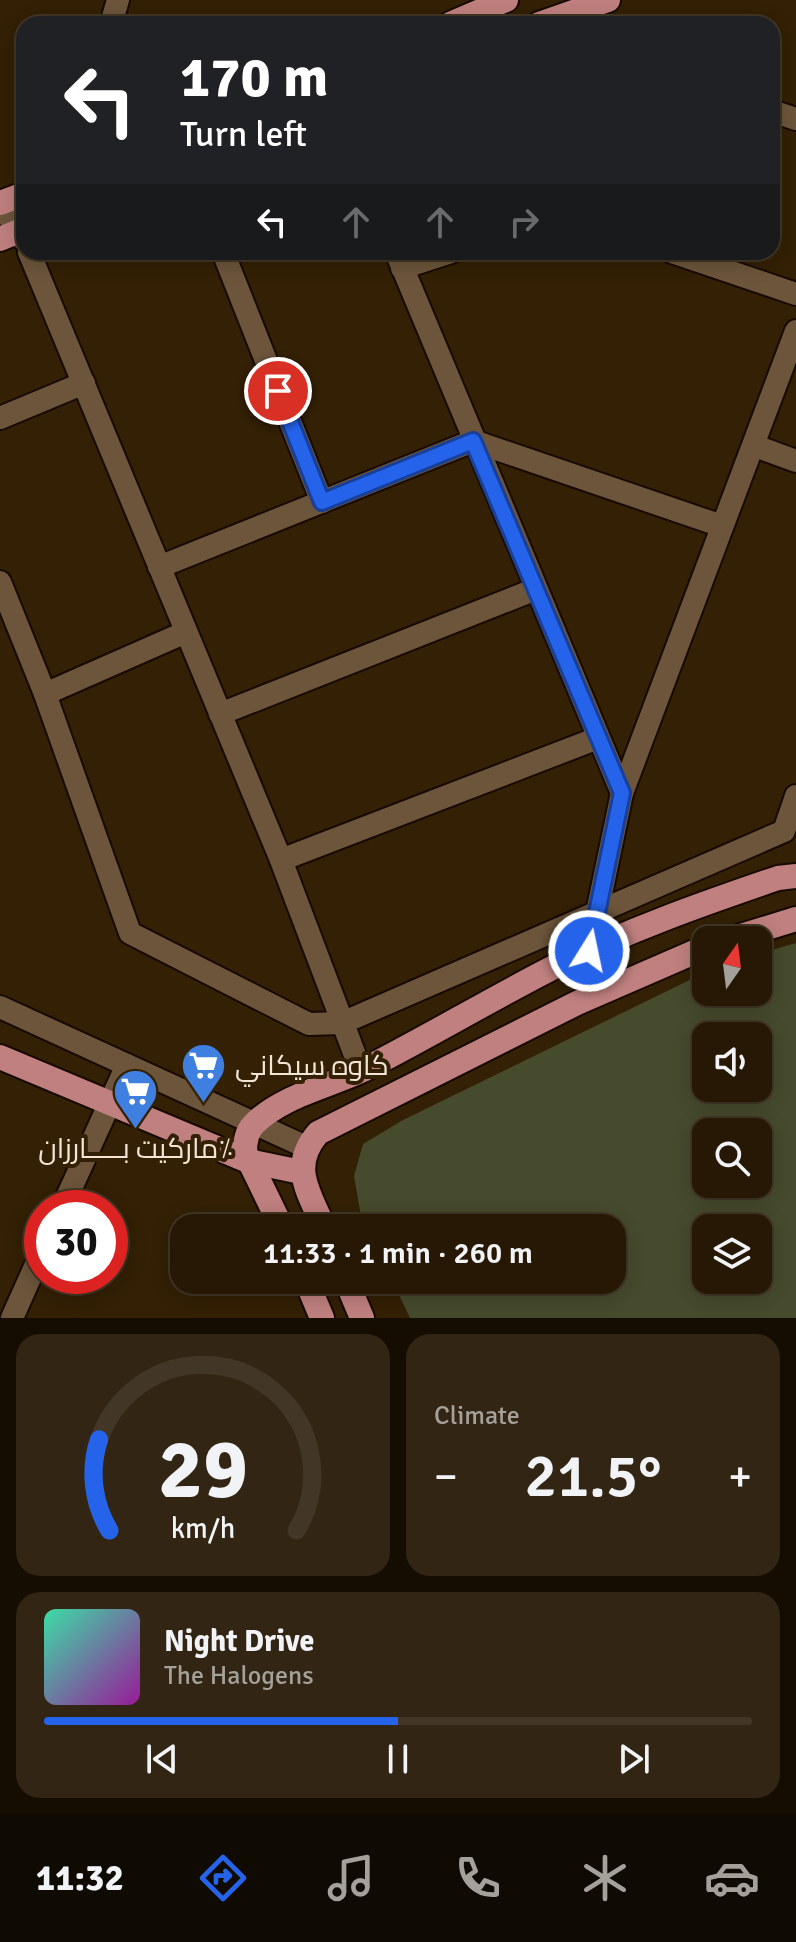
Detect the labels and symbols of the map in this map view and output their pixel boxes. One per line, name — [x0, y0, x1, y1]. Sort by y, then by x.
pin — [244, 357, 312, 425]
position arrow — [547, 909, 631, 993]
north arrow — [692, 926, 772, 1006]
supermarket icon: كاوه سيكاني — [180, 1042, 228, 1105]
place label: كاوه سيكاني — [235, 1049, 389, 1087]
supermarket icon: ماركیت بـــــارزان٪ — [112, 1068, 160, 1131]
place label: ماركیت بـــــارزان٪ — [38, 1132, 234, 1166]
speed limit sign: 30 — [24, 1190, 128, 1294]

